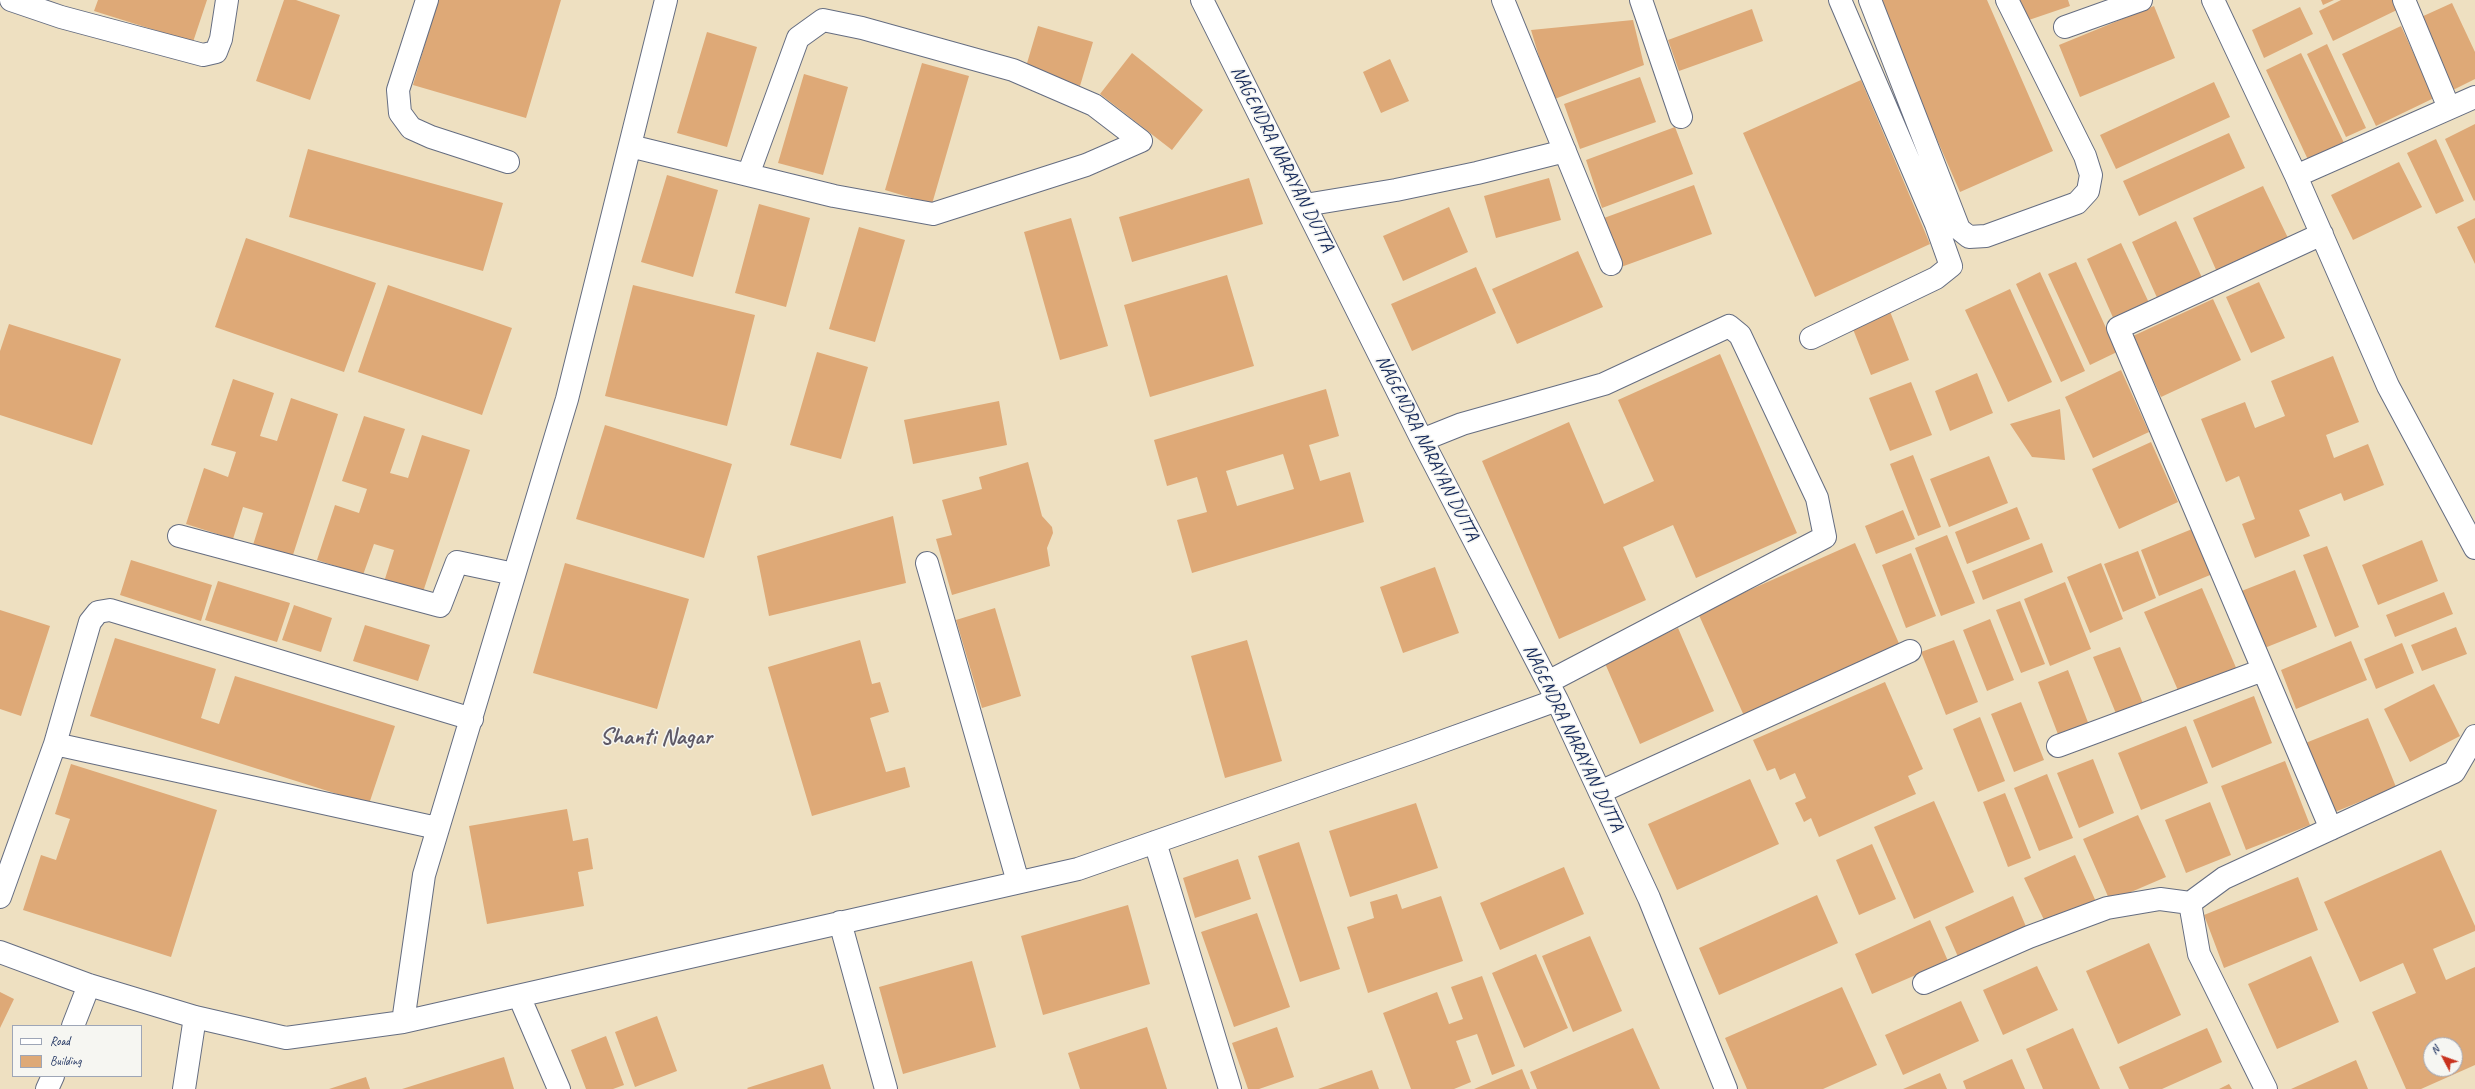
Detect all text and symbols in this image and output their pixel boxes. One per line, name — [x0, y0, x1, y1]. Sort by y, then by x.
street label: NAGENDRA NARAYAN DUTTA — [1225, 62, 1339, 256]
street label: NAGENDRA NARAYAN DUTTA — [1370, 351, 1484, 545]
street label: NAGENDRA NARAYAN DUTTA — [1518, 641, 1628, 835]
district label: Shanti Nagar — [600, 724, 712, 752]
legend — [12, 1025, 142, 1077]
text: Road — [50, 1033, 70, 1049]
north arrow — [2423, 1037, 2463, 1077]
text: N — [2427, 1043, 2442, 1057]
text: Building — [50, 1053, 82, 1069]

